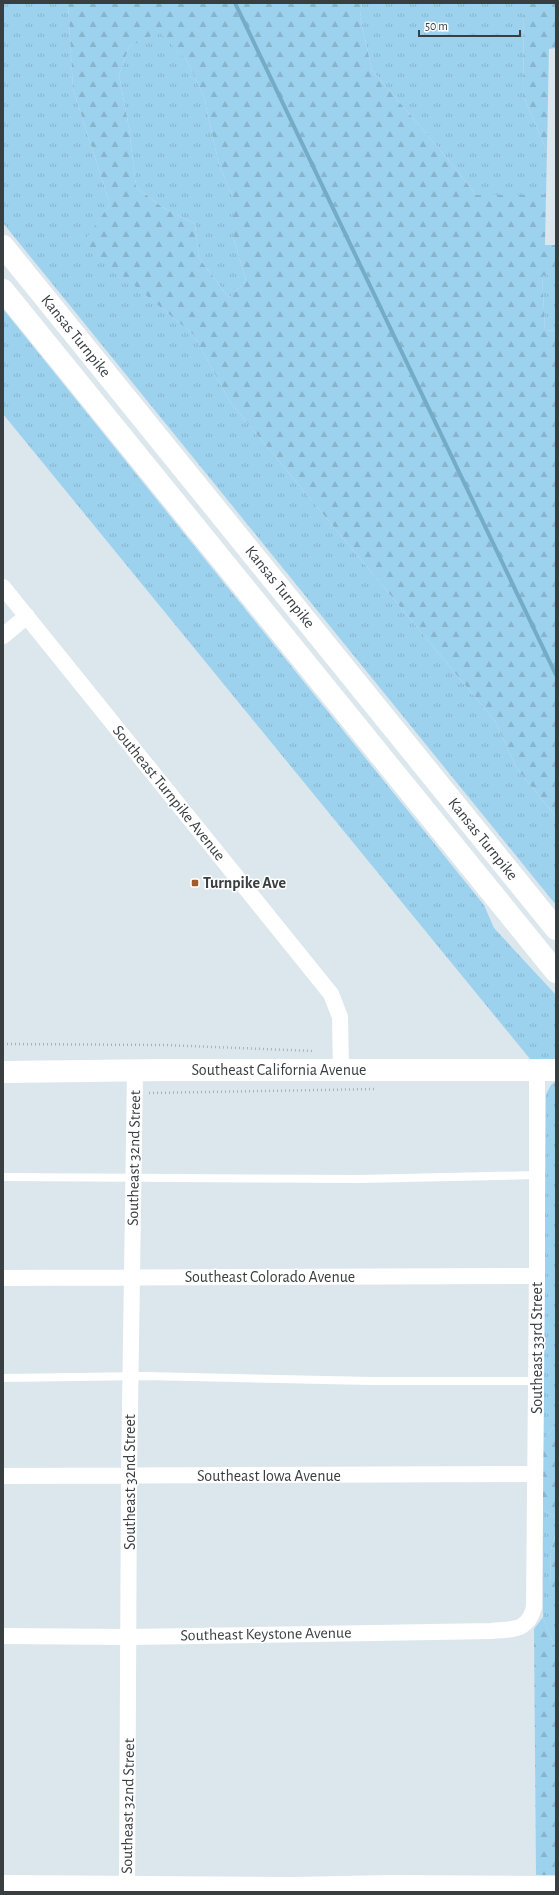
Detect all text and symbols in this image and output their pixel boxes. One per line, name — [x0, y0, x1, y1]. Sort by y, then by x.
scale bar — [419, 12, 520, 38]
text: 50 m — [425, 20, 448, 32]
street label: Kansas Turnpike — [38, 292, 114, 380]
street label: Kansas Turnpike — [242, 543, 318, 631]
street label: Southeast Turnpike Avenue — [110, 722, 228, 864]
street label: Kansas Turnpike — [445, 795, 521, 883]
place label: Turnpike Ave — [203, 875, 287, 891]
marker: Turnpike Ave — [190, 878, 200, 888]
street label: Southeast California Avenue — [192, 1062, 366, 1078]
street label: Southeast 32nd Street — [125, 1090, 143, 1226]
street label: Southeast Colorado Avenue — [185, 1269, 355, 1285]
street label: Southeast 33rd Street — [529, 1282, 545, 1414]
street label: Southeast 32nd Street — [122, 1414, 138, 1550]
street label: Southeast Iowa Avenue — [197, 1468, 341, 1484]
street label: Southeast Keystone Avenue — [180, 1625, 352, 1644]
street label: Southeast 32nd Street — [119, 1738, 137, 1874]

